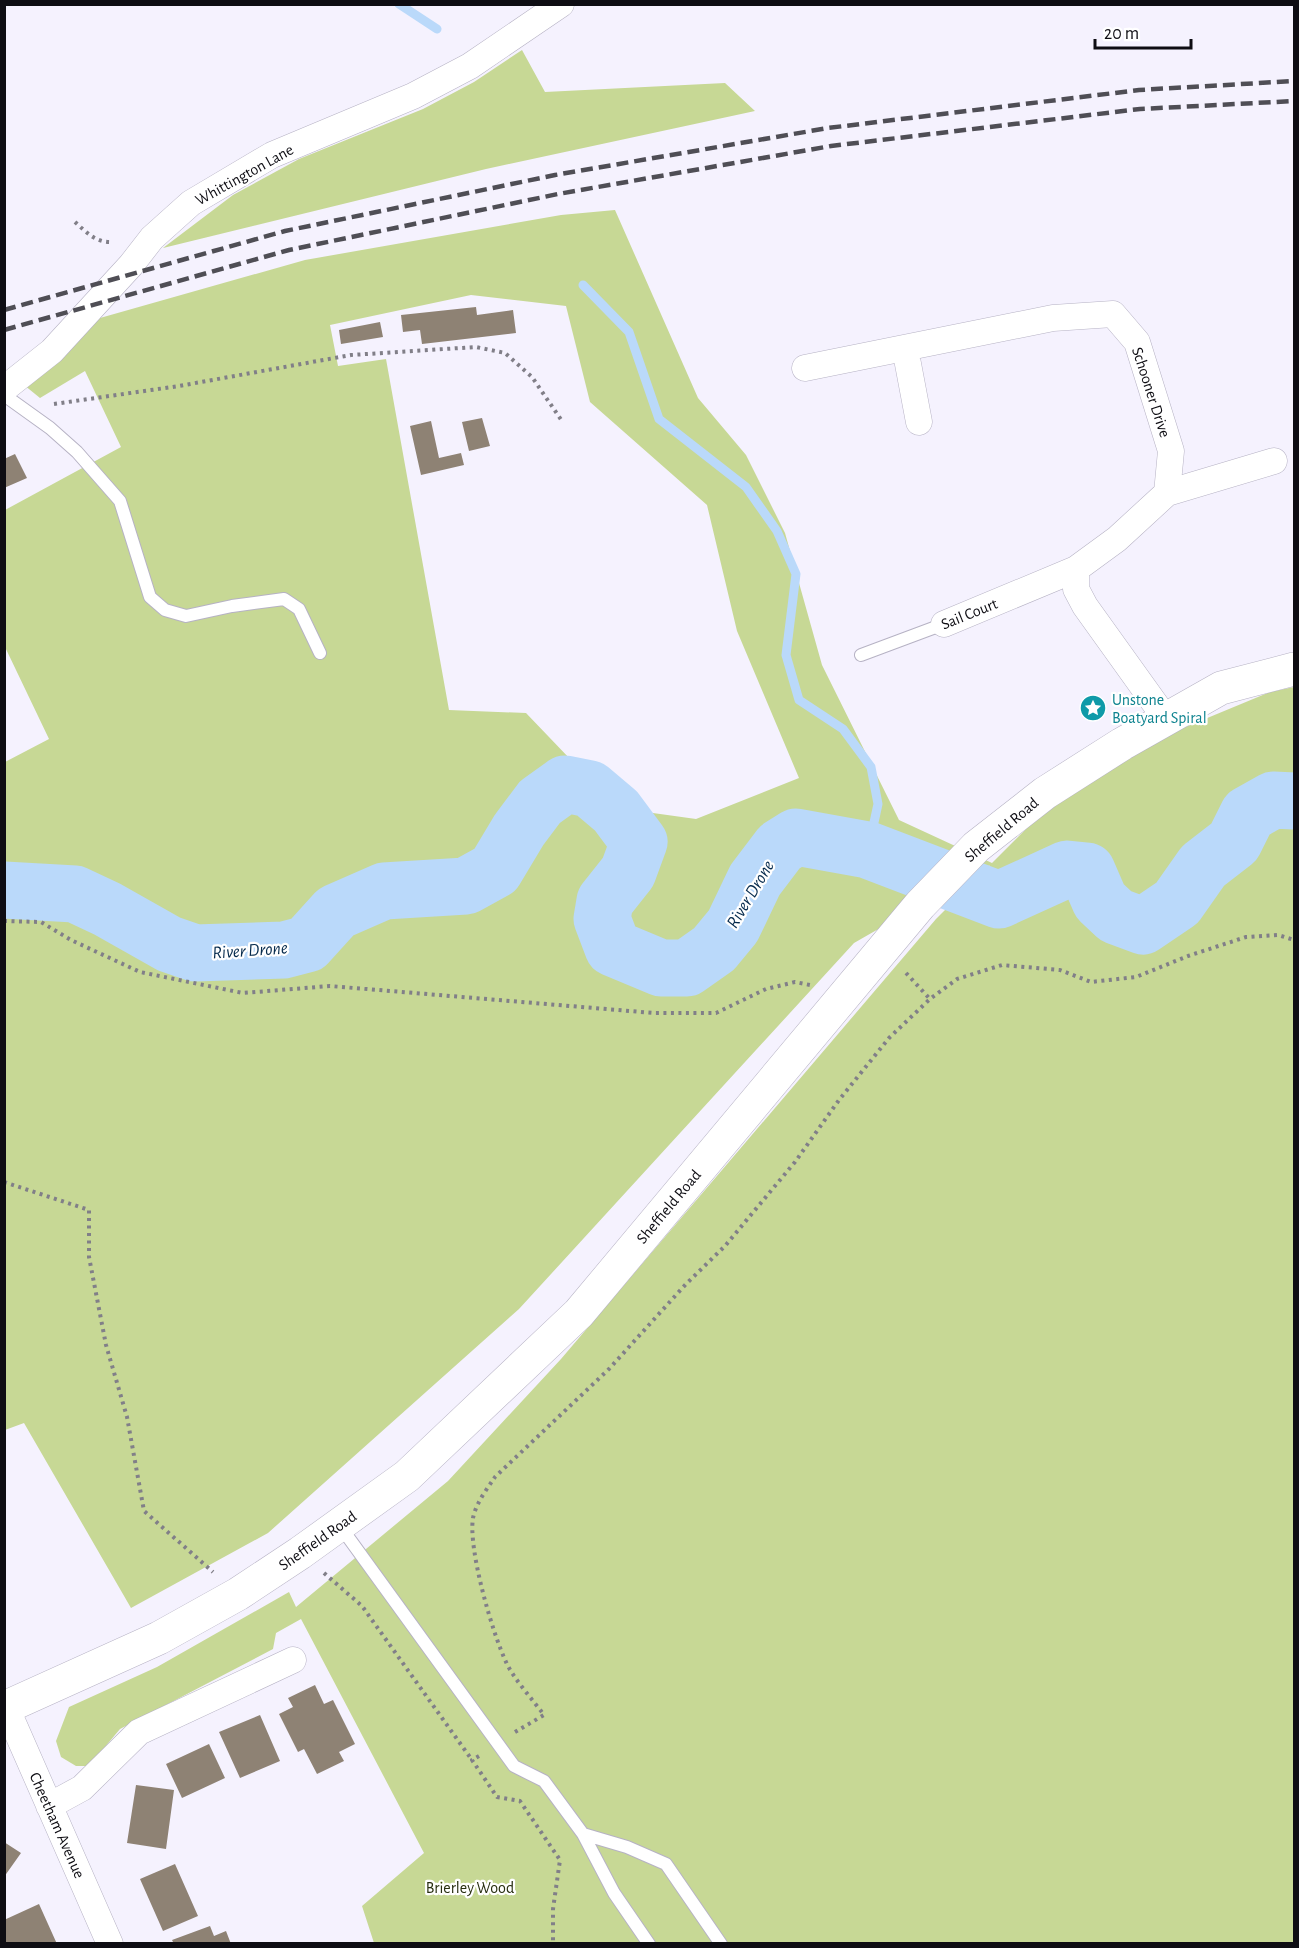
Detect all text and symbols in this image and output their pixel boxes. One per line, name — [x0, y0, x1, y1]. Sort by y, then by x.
scale bar — [1095, 12, 1191, 50]
text: 20 m — [1104, 25, 1139, 43]
street label: Whittington Lane — [193, 141, 296, 208]
street label: Schooner Drive — [1129, 345, 1173, 439]
street label: Sail Court — [939, 595, 1000, 632]
place label: Unstone Boatyard Spiral — [1112, 692, 1207, 727]
place icon: Unstone Boatyard Spiral — [1078, 693, 1108, 723]
street label: Sheffield Road — [962, 794, 1042, 865]
water label: River Drone — [724, 857, 778, 931]
water label: River Drone — [212, 939, 288, 963]
street label: Sheffield Road — [633, 1167, 704, 1247]
street label: Sheffield Road — [276, 1508, 359, 1573]
street label: Cheetham Avenue — [27, 1770, 88, 1881]
park label: Brierley Wood — [426, 1880, 514, 1897]

